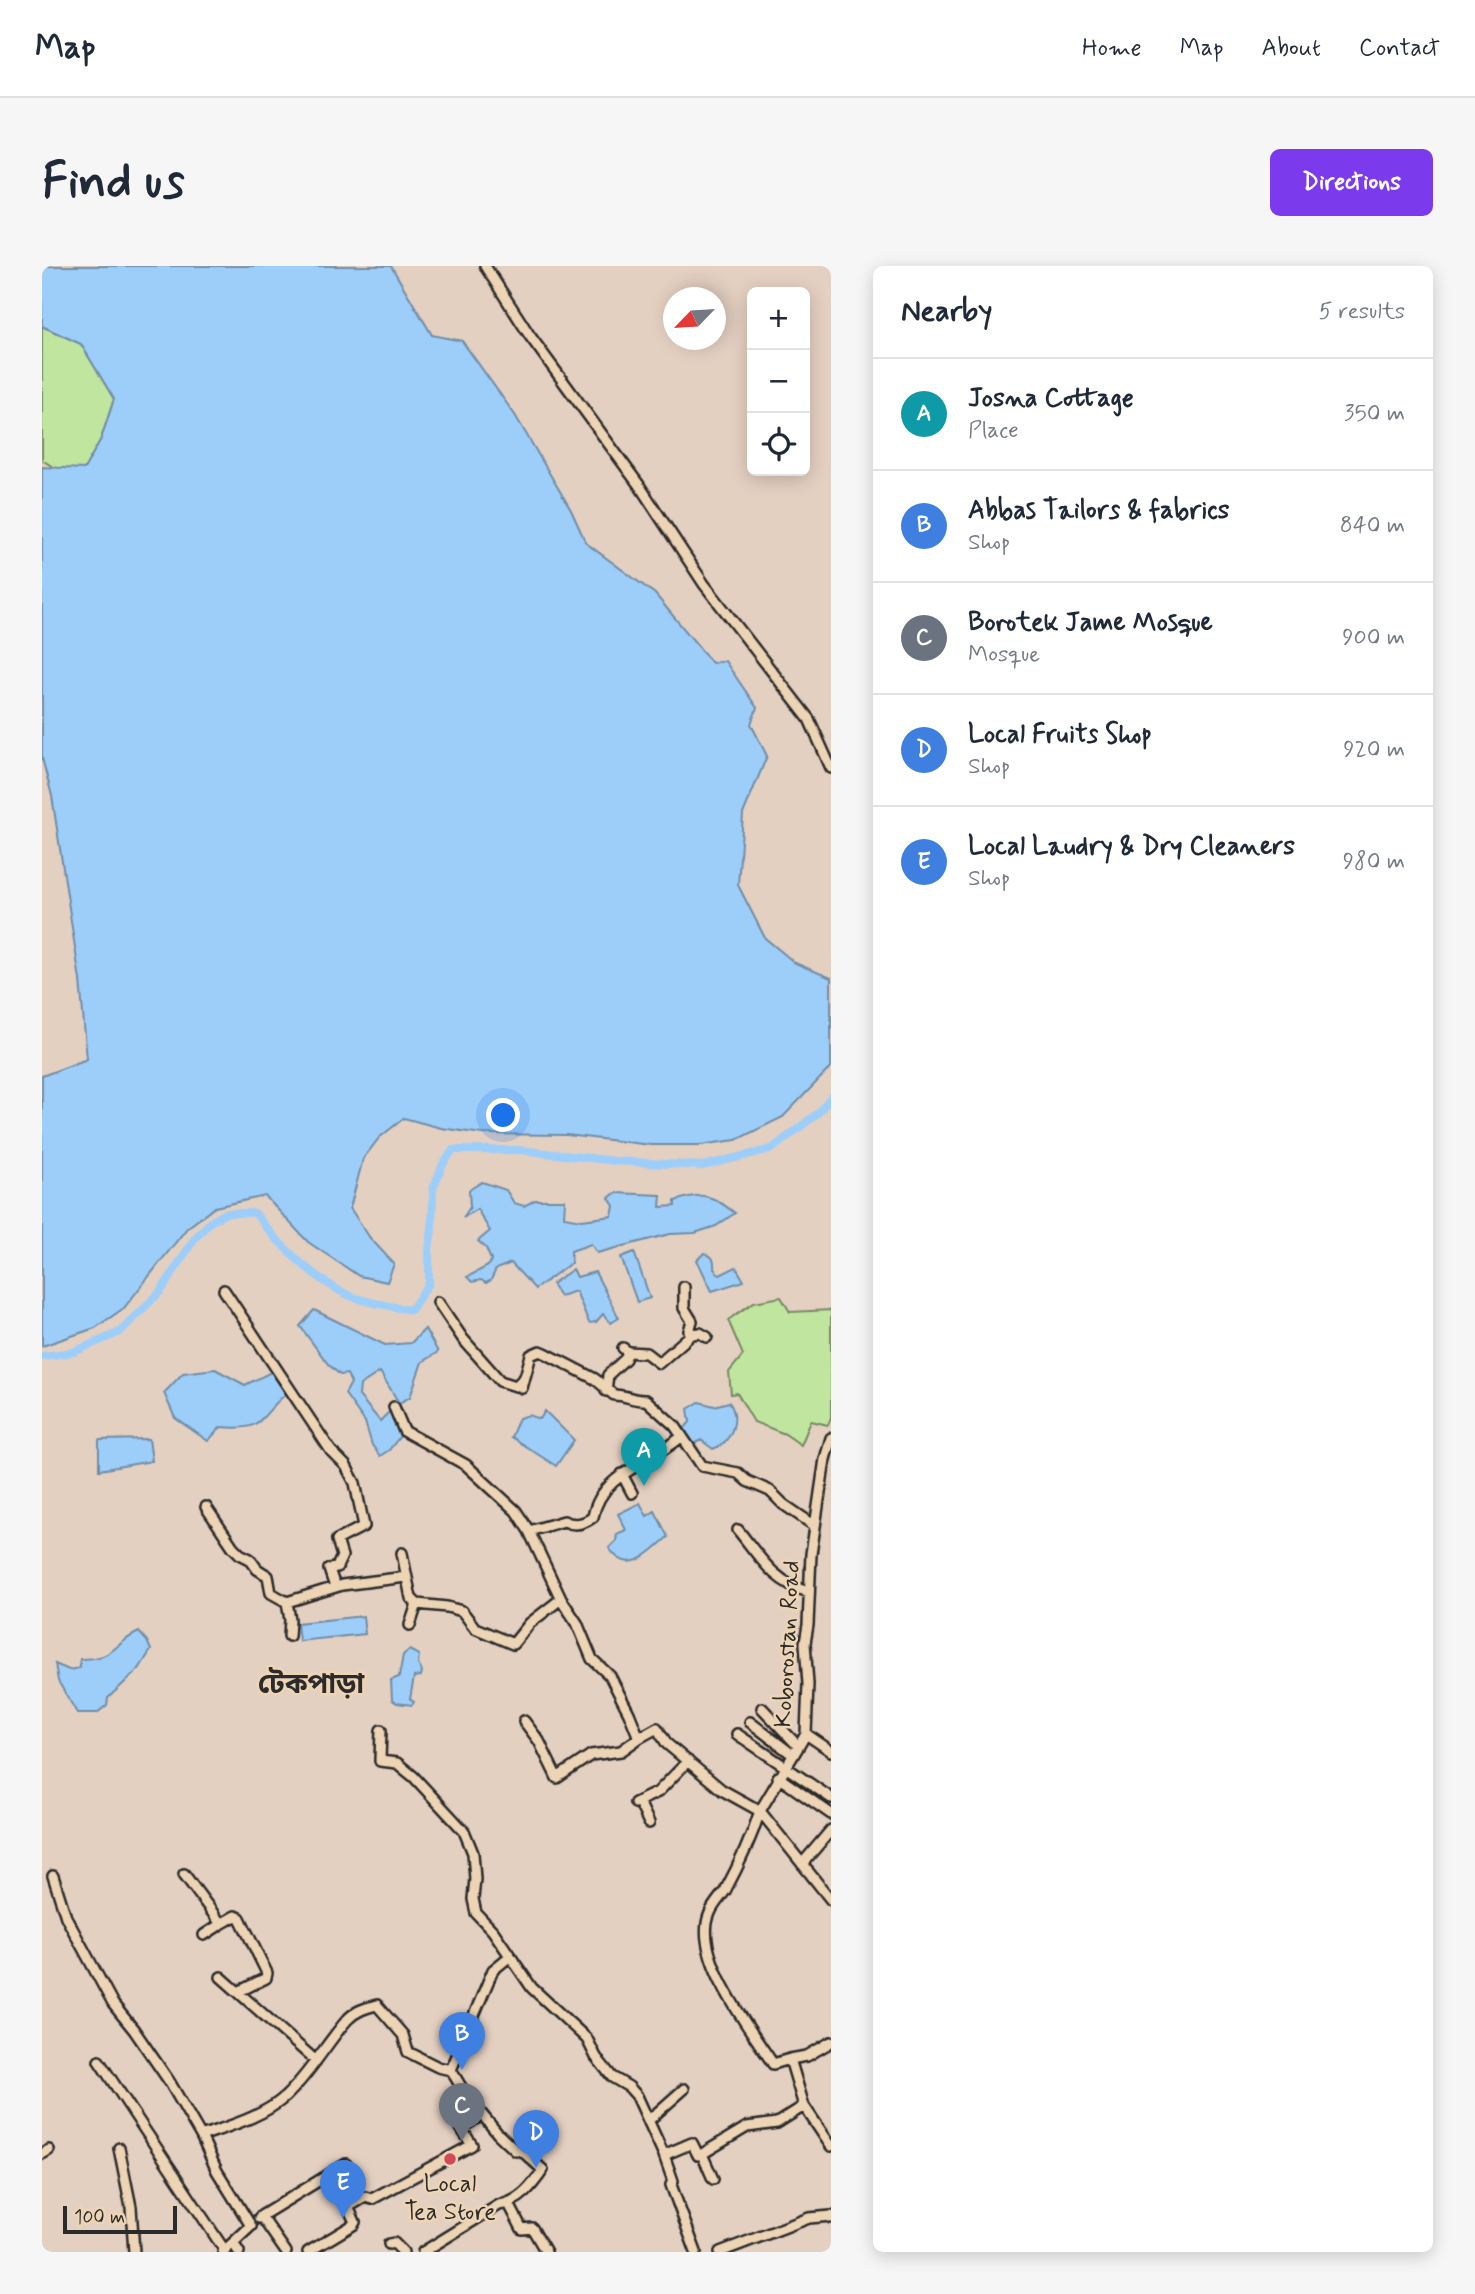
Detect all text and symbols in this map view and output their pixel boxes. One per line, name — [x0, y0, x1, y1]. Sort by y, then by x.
text: Map — [35, 26, 95, 70]
text: Home — [1082, 33, 1142, 64]
text: Map — [1180, 33, 1224, 64]
text: About — [1262, 33, 1321, 64]
text: Contact — [1359, 33, 1440, 64]
button: Directions — [1270, 149, 1433, 216]
text: Find us — [42, 150, 185, 215]
north arrow — [663, 287, 726, 350]
map controls — [747, 287, 810, 476]
button: + — [747, 287, 810, 350]
text: Nearby — [901, 292, 992, 331]
text: 5 results — [1319, 297, 1405, 327]
button: − — [747, 350, 810, 413]
text: Josna Cottage — [968, 382, 1134, 416]
text: A — [916, 399, 932, 429]
text: 350 m — [1344, 399, 1405, 429]
button: locate — [747, 413, 810, 476]
text: Place — [968, 416, 1019, 446]
text: Abbas Tailors & fabrics — [968, 494, 1229, 528]
text: B — [917, 511, 931, 541]
text: 840 m — [1340, 511, 1405, 541]
text: Shop — [968, 528, 1010, 558]
text: Borotek Jame Mosque — [968, 606, 1213, 640]
text: C — [916, 623, 932, 653]
text: 900 m — [1342, 623, 1405, 653]
text: Mosque — [968, 640, 1040, 670]
text: Local Fruits Shop — [968, 718, 1152, 752]
text: D — [916, 735, 932, 765]
text: 920 m — [1343, 735, 1405, 765]
text: Shop — [968, 752, 1010, 782]
text: Local Laudry & Dry Cleaners — [968, 830, 1295, 864]
text: E — [917, 847, 931, 877]
text: 980 m — [1343, 847, 1405, 877]
text: Shop — [968, 864, 1010, 894]
your location — [486, 1098, 520, 1132]
pin: A — [621, 1428, 667, 1486]
street label: Koborostan Road — [768, 1560, 808, 1728]
district label: টেকপাড়া — [258, 1667, 365, 1704]
pin: B — [439, 2012, 485, 2070]
pin: C — [439, 2083, 485, 2141]
pin: D — [513, 2110, 559, 2168]
marker: Local Tea Store — [442, 2151, 458, 2167]
pin: E — [320, 2160, 366, 2218]
place label: Local Tea Store — [404, 2169, 496, 2228]
scale bar — [63, 2203, 177, 2235]
text: 100 m — [74, 2205, 125, 2230]

